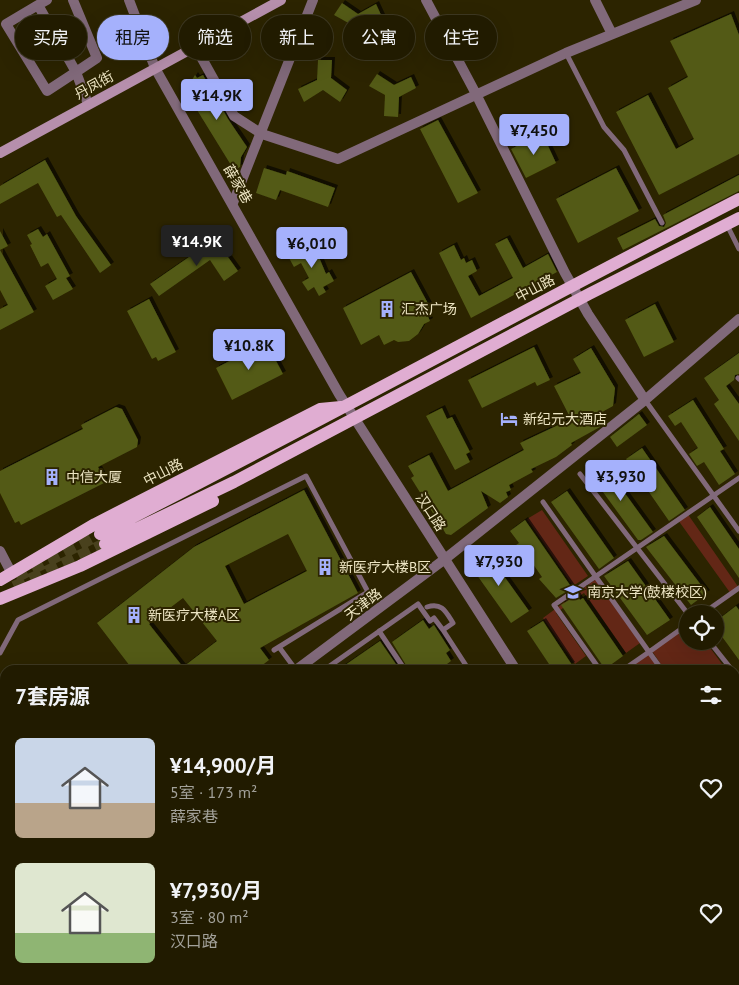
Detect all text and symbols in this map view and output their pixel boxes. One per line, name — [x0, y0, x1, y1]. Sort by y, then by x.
chip: 买房 — [15, 15, 87, 60]
chip: 租房 — [97, 15, 169, 60]
chip: 筛选 — [179, 15, 251, 60]
chip: 新上 — [261, 15, 333, 60]
chip: 公寓 — [343, 15, 415, 60]
chip: 住宅 — [425, 15, 497, 60]
street label: 丹凤街 — [71, 67, 117, 103]
pin: ¥14.9K — [176, 78, 258, 121]
text: ¥14.9K — [192, 85, 242, 105]
pin: ¥7,450 — [493, 114, 575, 156]
text: ¥7,450 — [510, 120, 558, 140]
street label: 薛家巷 — [220, 161, 256, 207]
pin: ¥14.9K — [156, 224, 238, 267]
pin: ¥6,010 — [271, 226, 353, 269]
text: ¥14.9K — [172, 231, 222, 251]
text: ¥6,010 — [287, 233, 337, 253]
street label: 中山路 — [512, 270, 558, 306]
building icon: 汇杰广场 — [377, 299, 397, 319]
place label: 汇杰广场 — [401, 300, 457, 318]
pin: ¥10.8K — [208, 328, 290, 371]
text: ¥10.8K — [224, 335, 274, 355]
hotel icon: 新纪元大酒店 — [499, 409, 519, 429]
place label: 新纪元大酒店 — [523, 410, 607, 428]
street label: 中山路 — [140, 454, 186, 490]
pin: ¥3,930 — [580, 460, 662, 502]
text: ¥3,930 — [596, 466, 646, 486]
building icon: 中信大厦 — [42, 467, 62, 487]
place label: 中信大厦 — [66, 468, 122, 486]
street label: 汉口路 — [412, 489, 450, 535]
pin: ¥7,930 — [458, 544, 540, 587]
text: ¥7,930 — [475, 551, 523, 571]
building icon: 新医疗大楼B区 — [315, 557, 335, 577]
place label: 新医疗大楼B区 — [339, 558, 431, 576]
school or university icon: 南京大学(鼓楼校区) — [563, 582, 583, 602]
place label: 南京大学(鼓楼校区) — [587, 583, 707, 601]
street label: 天津路 — [341, 584, 385, 624]
building icon: 新医疗大楼A区 — [124, 605, 144, 625]
map controls — [679, 605, 724, 650]
button: locate — [679, 605, 724, 650]
place label: 新医疗大楼A区 — [148, 606, 240, 624]
icon: filters — [697, 681, 725, 709]
text: 7套房源 — [15, 683, 90, 710]
text: ¥14,900/月 — [170, 752, 276, 779]
icon: home — [55, 758, 115, 818]
icon: heart — [697, 774, 725, 802]
text: 5室 · 173 m² — [170, 782, 257, 802]
text: 薛家巷 — [170, 806, 218, 826]
text: ¥7,930/月 — [170, 877, 262, 904]
icon: home — [55, 883, 115, 943]
icon: heart — [697, 899, 725, 927]
text: 3室 · 80 m² — [170, 907, 249, 927]
text: 汉口路 — [170, 931, 218, 951]

